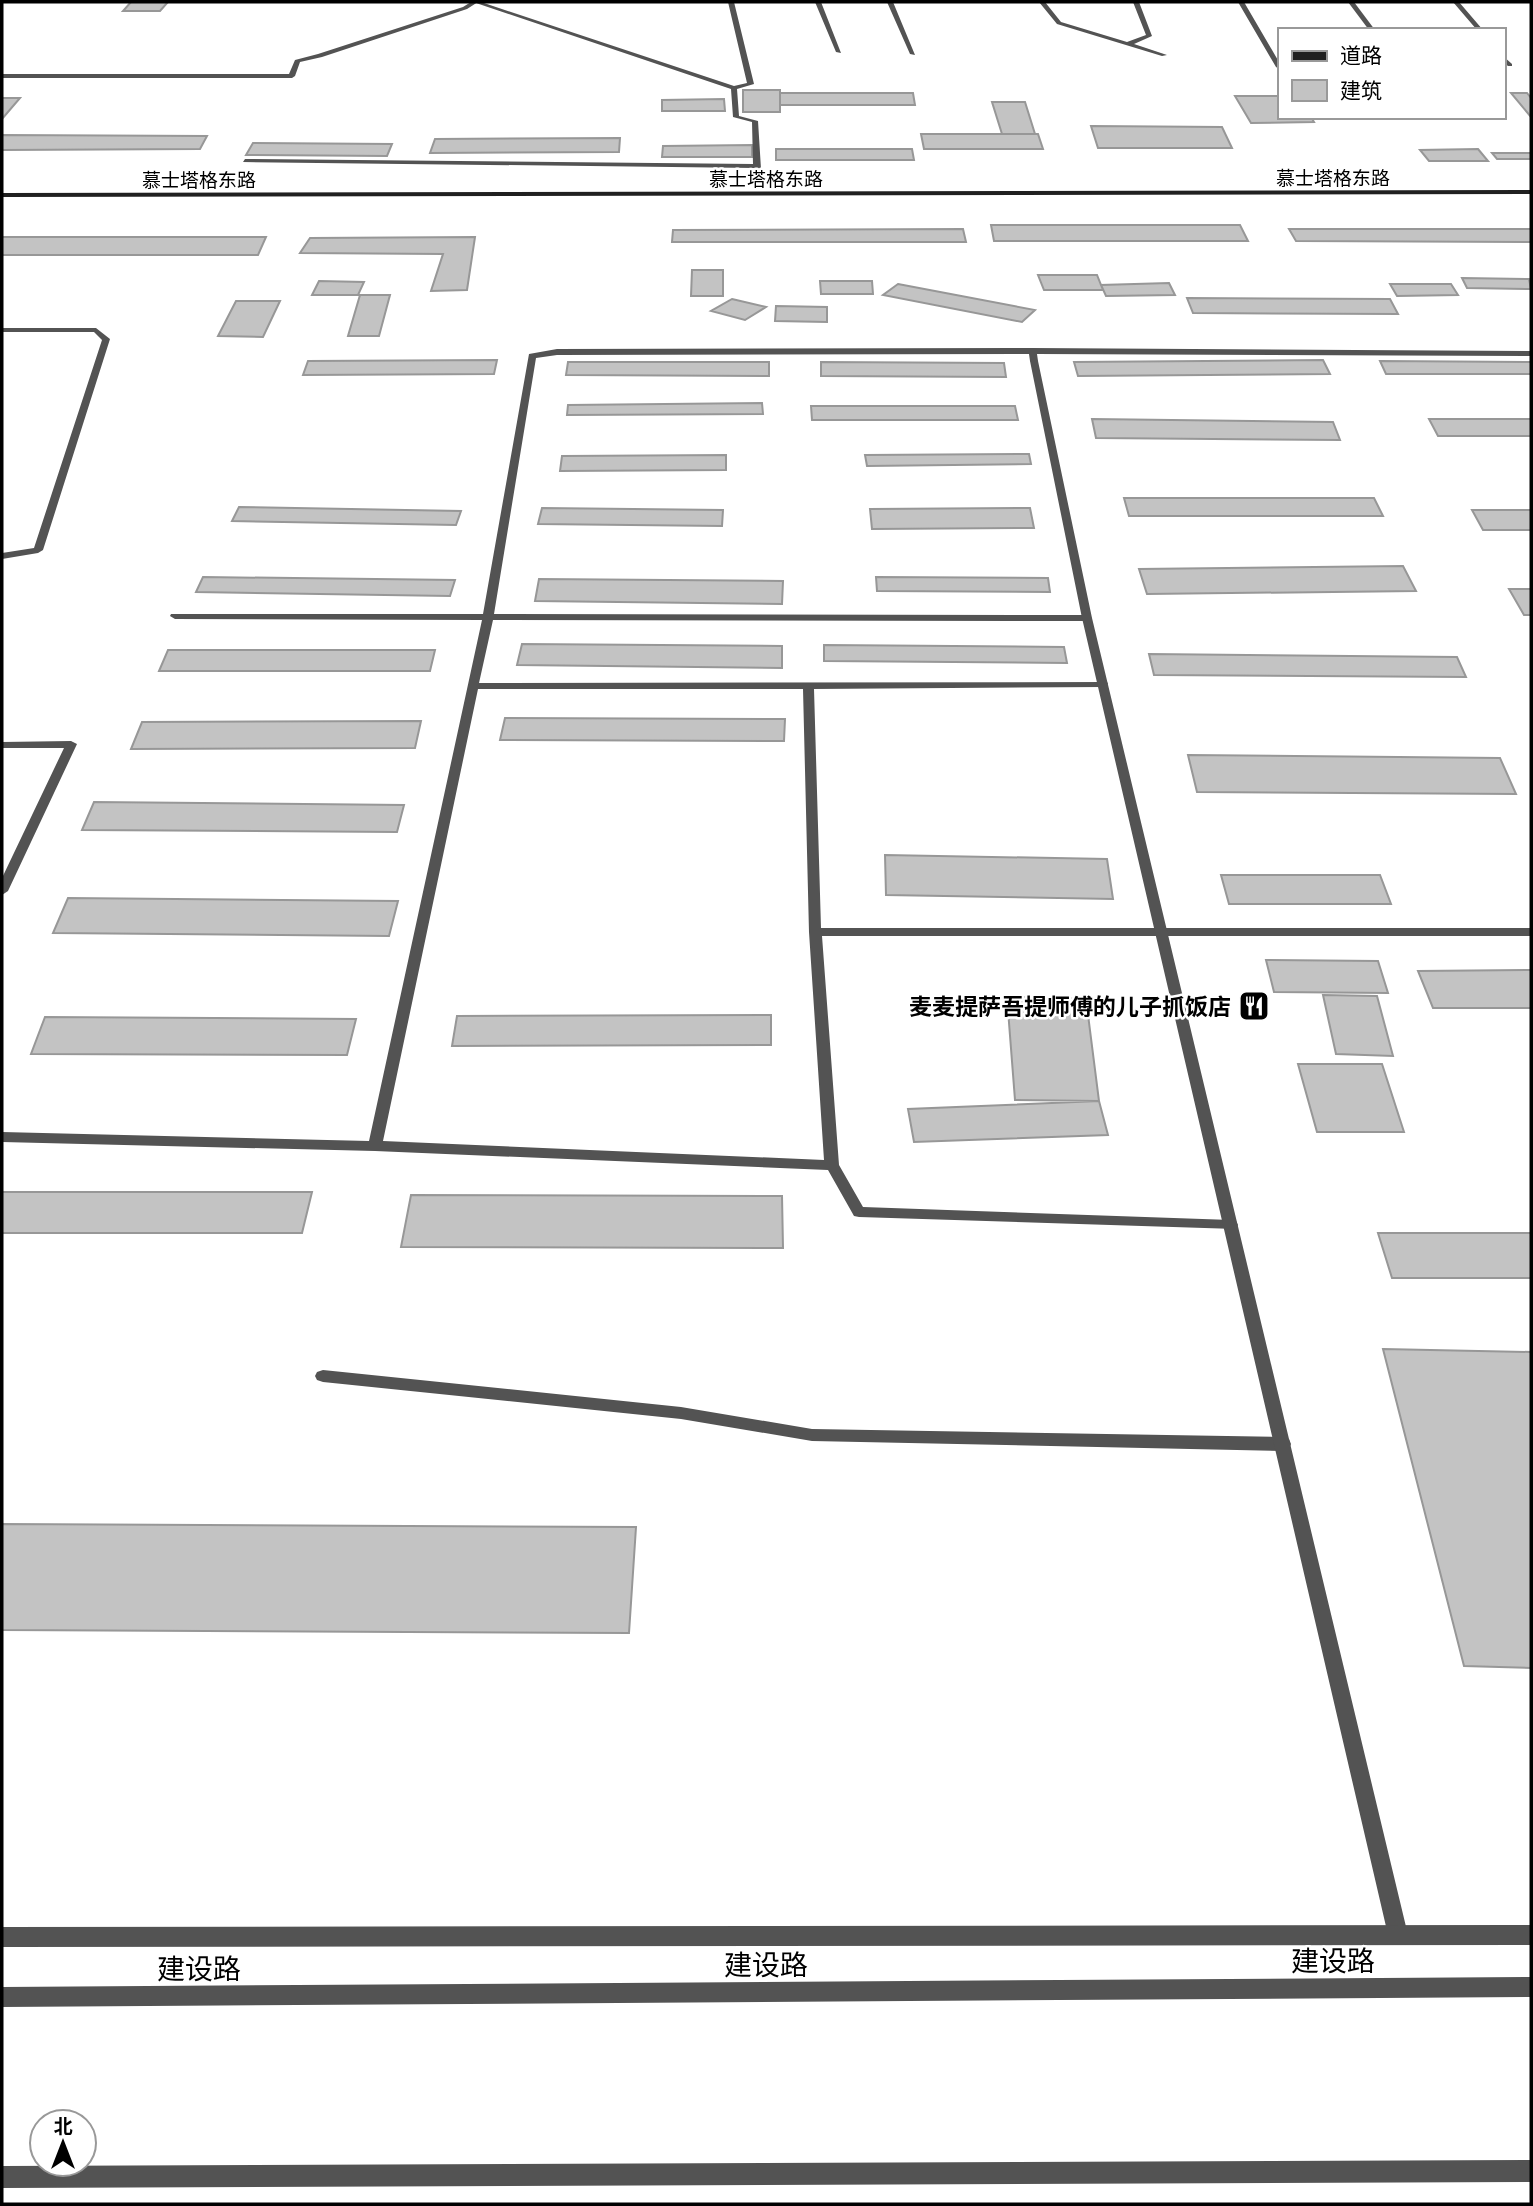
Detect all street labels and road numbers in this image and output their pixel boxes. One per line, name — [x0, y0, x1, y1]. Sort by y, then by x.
street label: 慕士塔格东路 — [1276, 166, 1390, 189]
street label: 慕士塔格东路 — [709, 167, 823, 190]
street label: 慕士塔格东路 — [142, 168, 256, 191]
street label: 建设路 — [1291, 1943, 1375, 1977]
street label: 建设路 — [724, 1947, 808, 1981]
street label: 建设路 — [157, 1951, 241, 1985]

